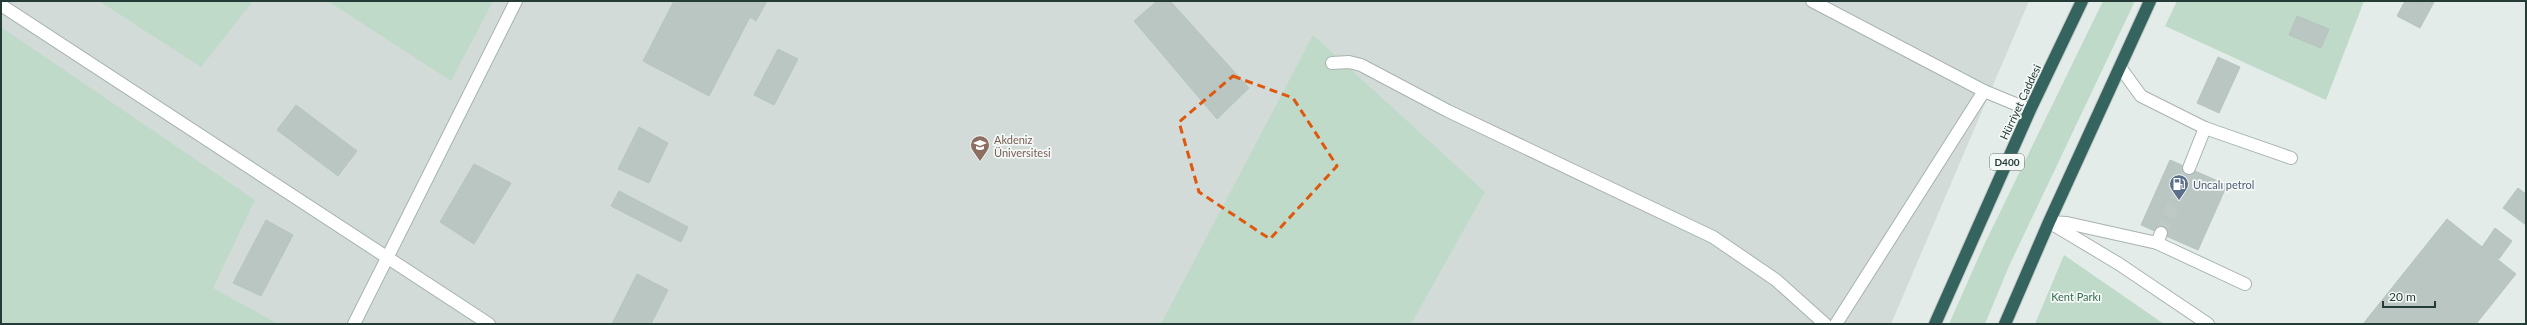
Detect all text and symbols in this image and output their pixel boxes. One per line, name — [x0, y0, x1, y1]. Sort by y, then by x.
street label: Hürriyet Caddesi — [1997, 62, 2043, 142]
place label: Akdeniz Üniversitesi — [994, 133, 1051, 159]
school or university icon: Akdeniz Üniversitesi — [969, 134, 991, 162]
road number: D400 — [1990, 154, 2024, 170]
fuel station icon: Uncalı petrol — [2168, 173, 2190, 201]
place label: Uncalı petrol — [2193, 178, 2254, 191]
scale bar — [2383, 283, 2435, 309]
text: 20 m — [2389, 289, 2416, 304]
park label: Kent Parkı — [2051, 290, 2101, 303]

